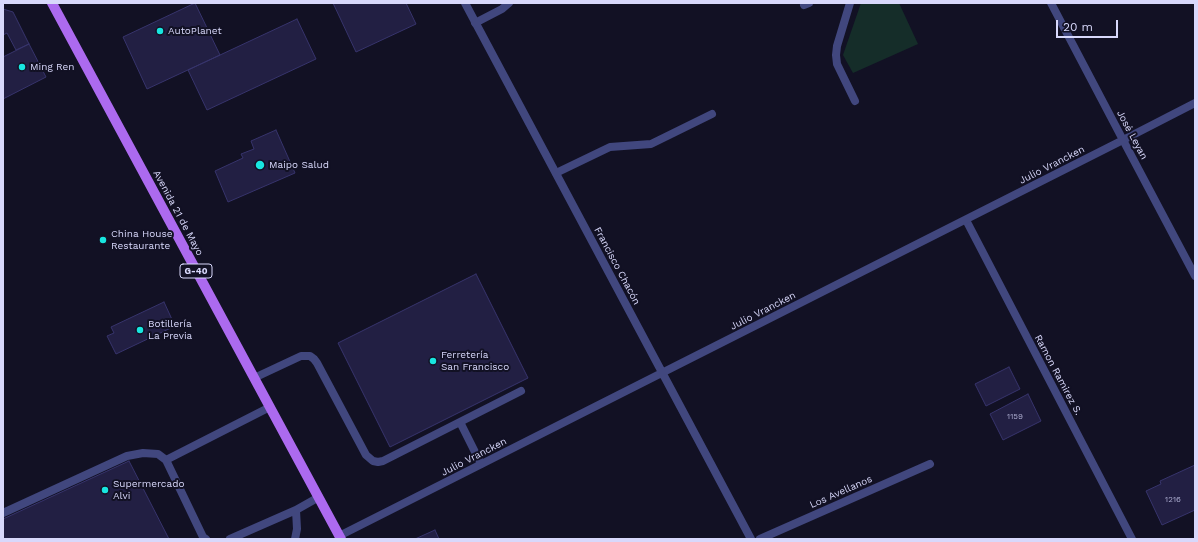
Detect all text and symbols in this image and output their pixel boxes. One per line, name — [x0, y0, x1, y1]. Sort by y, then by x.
scale bar — [1058, 12, 1120, 38]
text: 20 m — [1063, 20, 1093, 34]
place label: AutoPlanet — [168, 25, 222, 37]
marker: AutoPlanet — [155, 26, 165, 36]
place label: Ming Ren — [30, 61, 75, 73]
marker: Ming Ren — [17, 62, 27, 72]
street label: José Leyan — [1114, 108, 1150, 162]
street label: Julio Vrancken — [1017, 143, 1087, 187]
marker: Maipo Salud — [254, 159, 266, 171]
place label: Maipo Salud — [269, 159, 329, 171]
street label: Avenida 21 de Mayo — [150, 168, 206, 258]
street label: Francisco Chacón — [591, 225, 643, 307]
place label: China House Restaurante — [111, 228, 172, 252]
marker: China House Restaurante — [98, 235, 108, 245]
road number: G-40 — [180, 264, 212, 278]
street label: Julio Vrancken — [728, 289, 798, 333]
place label: Botillería La Previa — [148, 318, 192, 342]
marker: Botillería La Previa — [135, 325, 145, 335]
street label: Ramon Ramirez S. — [1032, 333, 1084, 417]
place label: Ferretería San Francisco — [441, 349, 509, 372]
marker: Ferretería San Francisco — [428, 356, 438, 366]
house number: 1159 — [1007, 412, 1023, 422]
street label: Julio Vrancken — [439, 435, 509, 479]
street label: Los Avellanos — [808, 473, 874, 511]
place label: Supermercado Alvi — [113, 478, 184, 502]
marker: Supermercado Alvi — [100, 485, 110, 495]
house number: 1216 — [1165, 495, 1181, 505]

